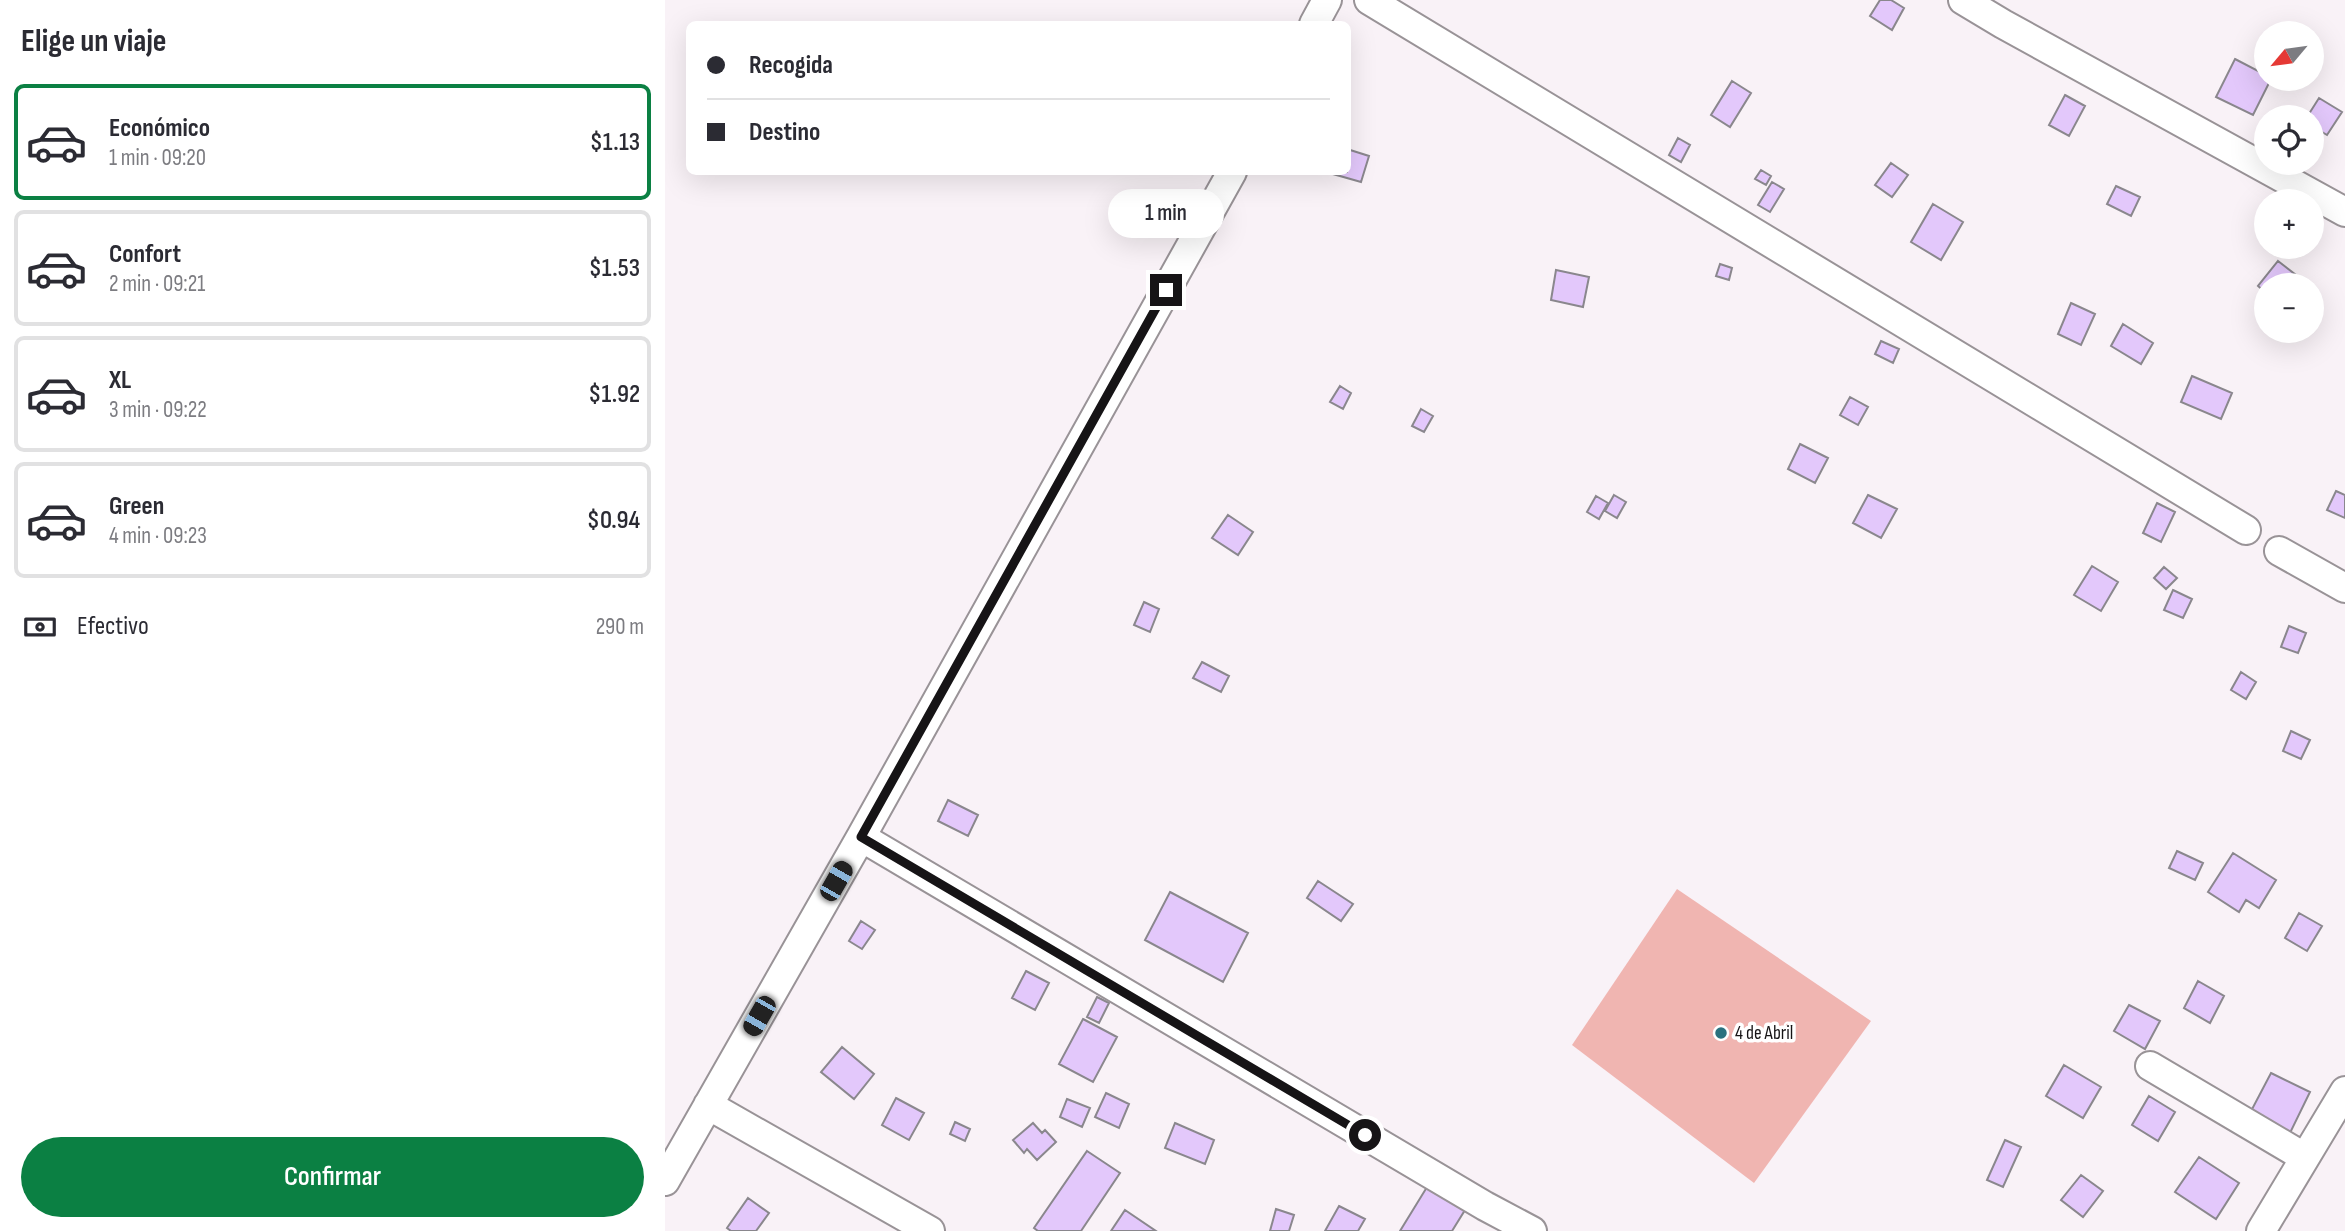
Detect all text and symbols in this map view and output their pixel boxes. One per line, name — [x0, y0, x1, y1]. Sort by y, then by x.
north arrow — [2254, 21, 2324, 91]
map controls — [2254, 21, 2324, 343]
text: Elige un viaje — [21, 22, 166, 61]
text: Recogida — [749, 50, 833, 81]
button: locate — [2254, 105, 2324, 175]
icon: car — [25, 111, 88, 174]
text: Económico — [109, 113, 210, 144]
text: Destino — [749, 117, 820, 148]
text: $1.13 — [590, 127, 640, 158]
text: 1 min · 09:20 — [109, 144, 206, 172]
callout: 1 min — [1108, 188, 1224, 238]
button: + — [2254, 189, 2324, 259]
text: 1 min — [1145, 199, 1187, 227]
icon: car — [25, 237, 88, 300]
text: Confort — [109, 239, 181, 270]
text: $1.53 — [589, 253, 640, 284]
text: 2 min · 09:21 — [109, 270, 205, 298]
button: − — [2254, 273, 2324, 343]
route end — [1150, 274, 1182, 306]
icon: car — [25, 363, 88, 426]
text: XL — [109, 365, 131, 396]
text: $1.92 — [588, 379, 640, 410]
text: 3 min · 09:22 — [109, 396, 207, 424]
icon: car — [25, 489, 88, 552]
text: Green — [109, 491, 164, 522]
text: $0.94 — [587, 505, 640, 536]
text: 4 min · 09:23 — [109, 522, 207, 550]
icon: cash — [21, 608, 59, 646]
text: Efectivo — [77, 611, 149, 642]
text: 290 m — [596, 613, 644, 641]
car — [817, 858, 856, 904]
car — [740, 993, 779, 1039]
place label: 4 de Abril — [1735, 1022, 1793, 1045]
marker: 4 de Abril — [1713, 1025, 1729, 1041]
route start — [1349, 1119, 1381, 1151]
button: Confirmar — [21, 1137, 644, 1217]

